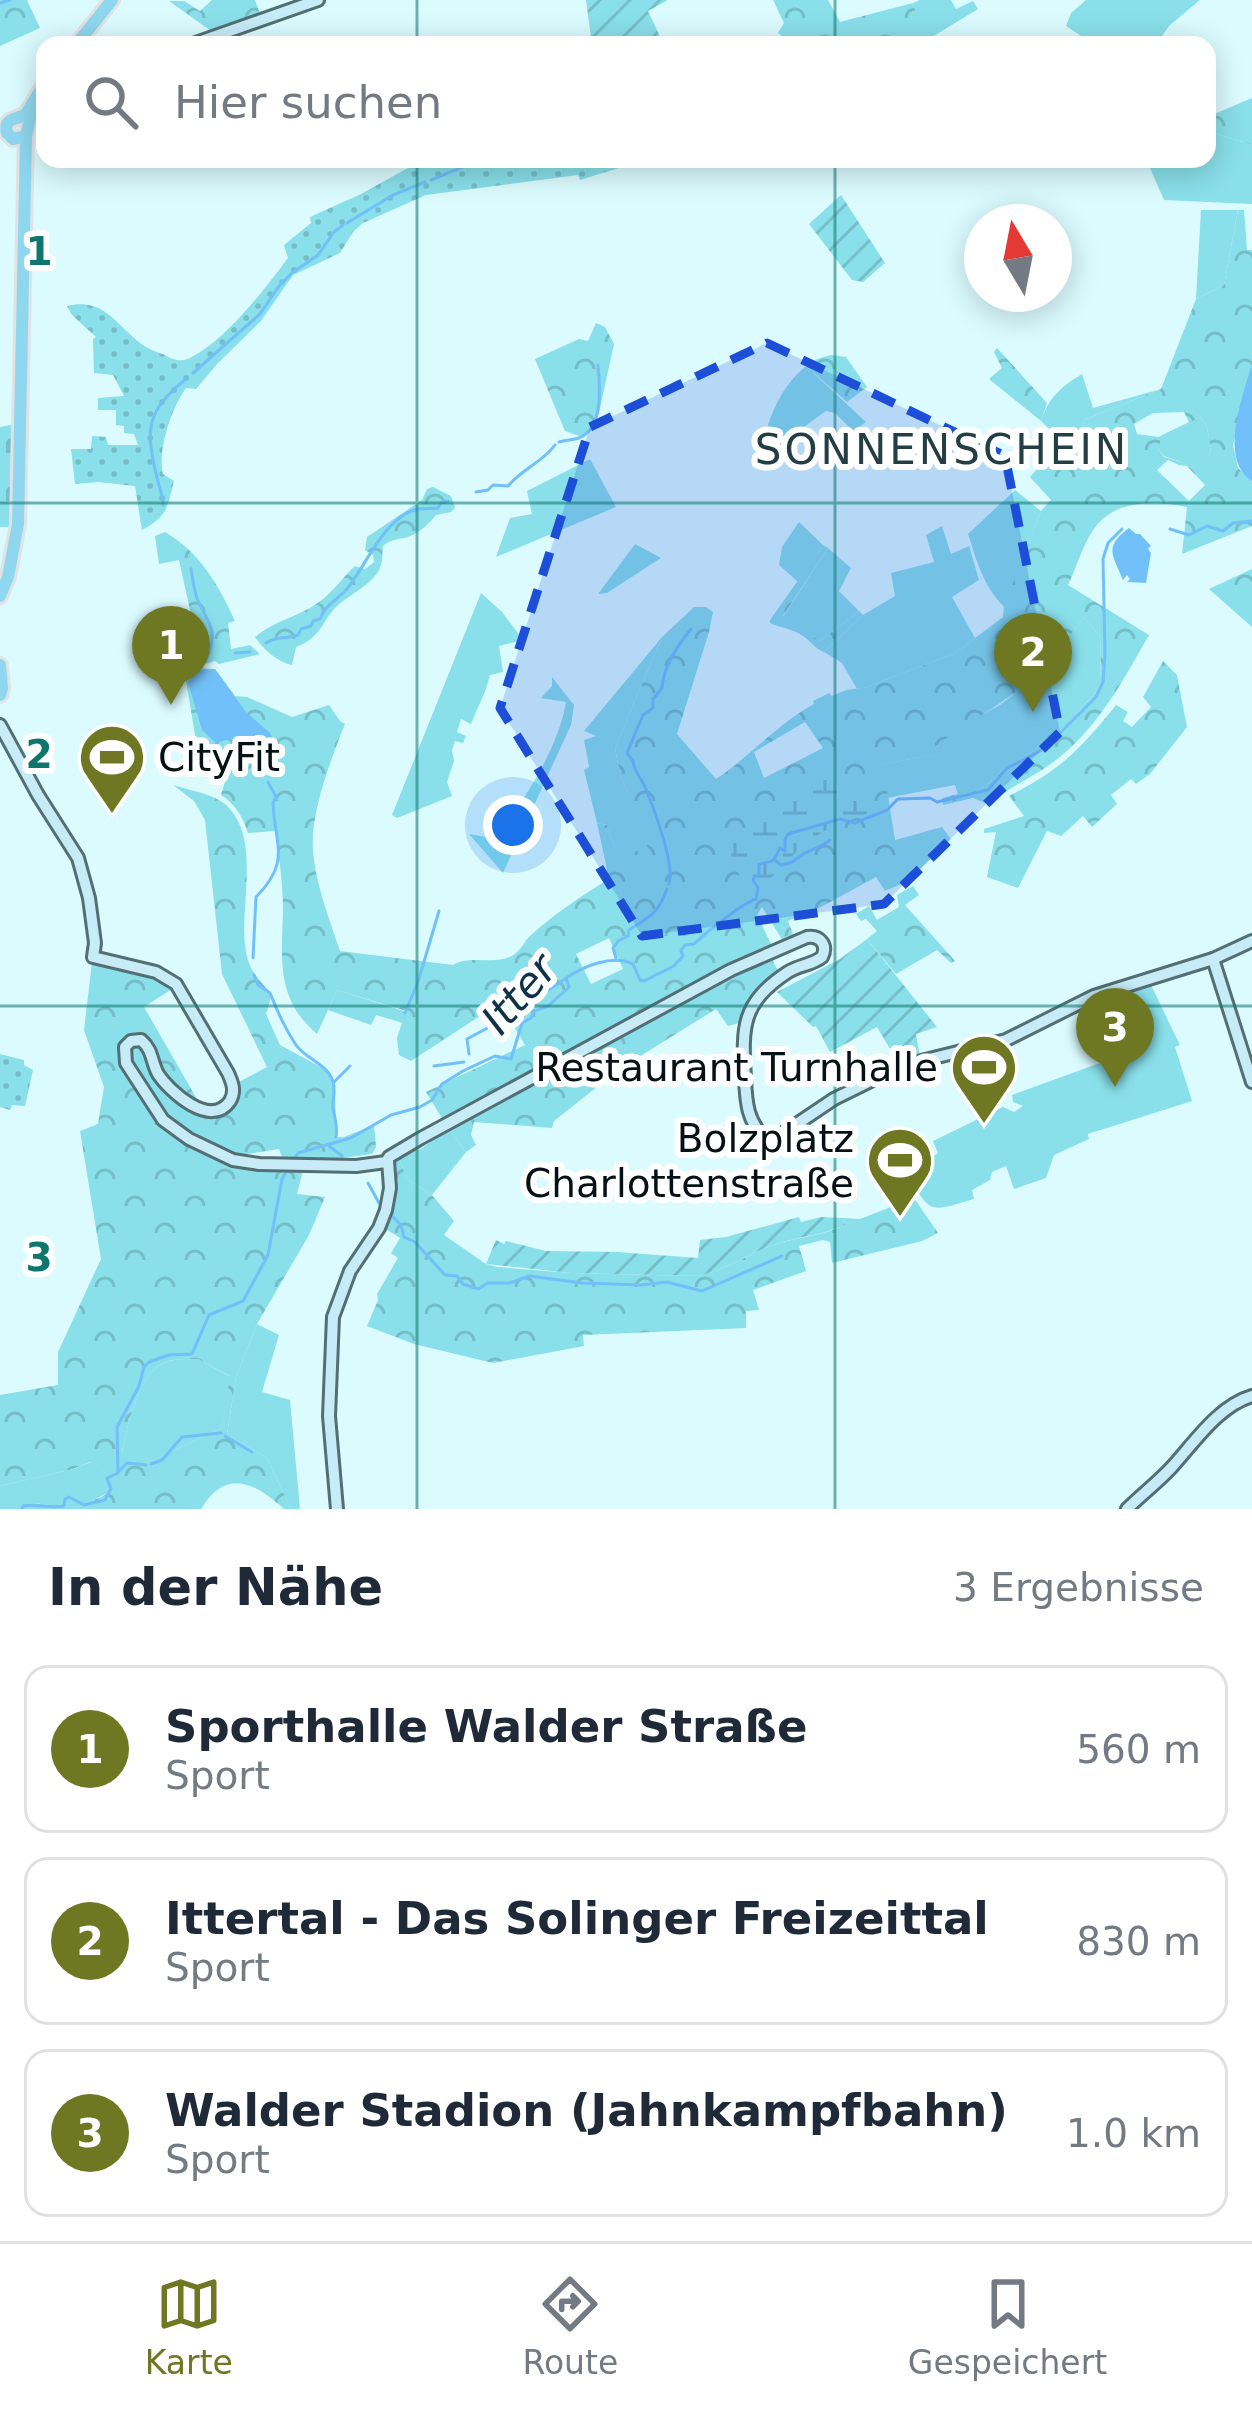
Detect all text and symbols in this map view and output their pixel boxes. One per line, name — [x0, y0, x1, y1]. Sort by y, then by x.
search box — [36, 36, 1216, 168]
icon: search — [78, 69, 144, 135]
text: Hier suchen — [174, 76, 442, 129]
north arrow — [964, 204, 1072, 312]
text: 1 — [25, 229, 53, 274]
district label: SONNENSCHEIN — [755, 425, 1129, 474]
pin: 1 — [132, 606, 210, 705]
pin: 2 — [994, 613, 1072, 712]
sports icon: CityFit — [77, 722, 147, 816]
text: 2 — [25, 732, 53, 777]
place label: CityFit — [158, 735, 280, 780]
your location — [483, 795, 543, 855]
water label: Itter — [471, 942, 568, 1043]
pin: 3 — [1076, 988, 1154, 1087]
sports icon: Restaurant Turnhalle — [949, 1032, 1019, 1126]
place label: Restaurant Turnhalle — [535, 1045, 938, 1090]
place label: Bolzplatz Charlottenstraße — [524, 1116, 854, 1206]
sports icon: Bolzplatz Charlottenstraße — [865, 1125, 935, 1219]
text: 3 — [25, 1235, 53, 1280]
text: In der Nähe — [48, 1558, 383, 1617]
text: 3 Ergebnisse — [953, 1565, 1204, 1610]
text: Sporthalle Walder Straße — [165, 1700, 807, 1753]
text: 1 — [76, 1727, 104, 1772]
text: 560 m — [1076, 1727, 1201, 1772]
text: Sport — [165, 1753, 270, 1798]
text: Ittertal - Das Solinger Freizeittal — [165, 1892, 989, 1945]
text: 2 — [76, 1919, 104, 1964]
text: 830 m — [1076, 1919, 1201, 1964]
text: Sport — [165, 1945, 270, 1990]
text: Walder Stadion (Jahnkampfbahn) — [165, 2084, 1008, 2137]
text: 3 — [76, 2111, 104, 2156]
text: 1.0 km — [1066, 2111, 1201, 2156]
text: Sport — [165, 2137, 270, 2182]
tab: Karte — [145, 2271, 233, 2382]
tab: Route — [522, 2271, 618, 2382]
tab: Gespeichert — [908, 2271, 1107, 2382]

